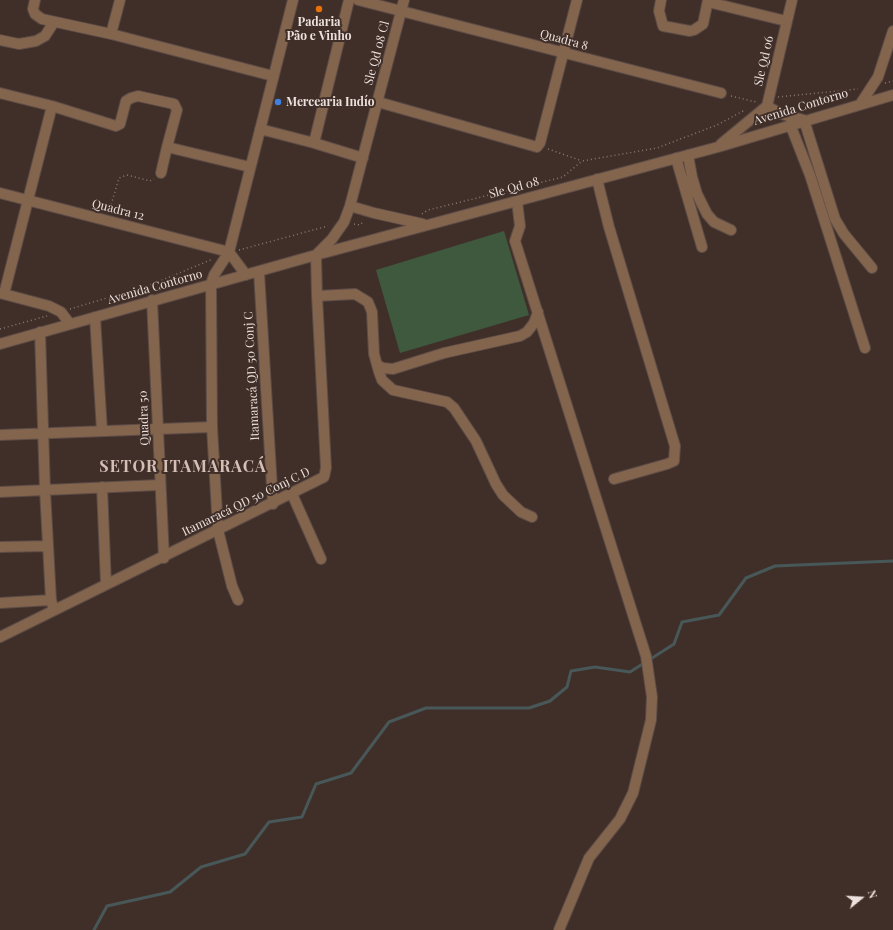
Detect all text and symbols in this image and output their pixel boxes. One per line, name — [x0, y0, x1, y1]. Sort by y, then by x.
marker: Padaria Pão e Vinho — [314, 4, 324, 14]
place label: Padaria Pão e Vinho — [286, 15, 352, 43]
street label: Sle Qd 08 Cl — [362, 19, 392, 87]
street label: Quadra 8 — [538, 27, 590, 53]
street label: Sle Qd 06 — [751, 34, 777, 88]
street label: Avenida Contorno — [752, 86, 850, 128]
place label: Mercearia Indío — [286, 95, 375, 109]
marker: Mercearia Indío — [273, 97, 283, 107]
street label: Sle Qd 08 — [487, 174, 541, 202]
street label: Quadra 12 — [90, 197, 146, 223]
street label: Avenida Contorno — [106, 267, 204, 307]
street label: Itamaracá QD 50 Conj C — [241, 311, 263, 441]
street label: Quadra 50 — [136, 390, 152, 446]
district label: SETOR ITAMARACÁ — [99, 457, 267, 477]
street label: Itamaracá QD 50 Conj C D — [180, 465, 312, 539]
north arrow — [841, 878, 881, 918]
text: N — [865, 888, 881, 900]

